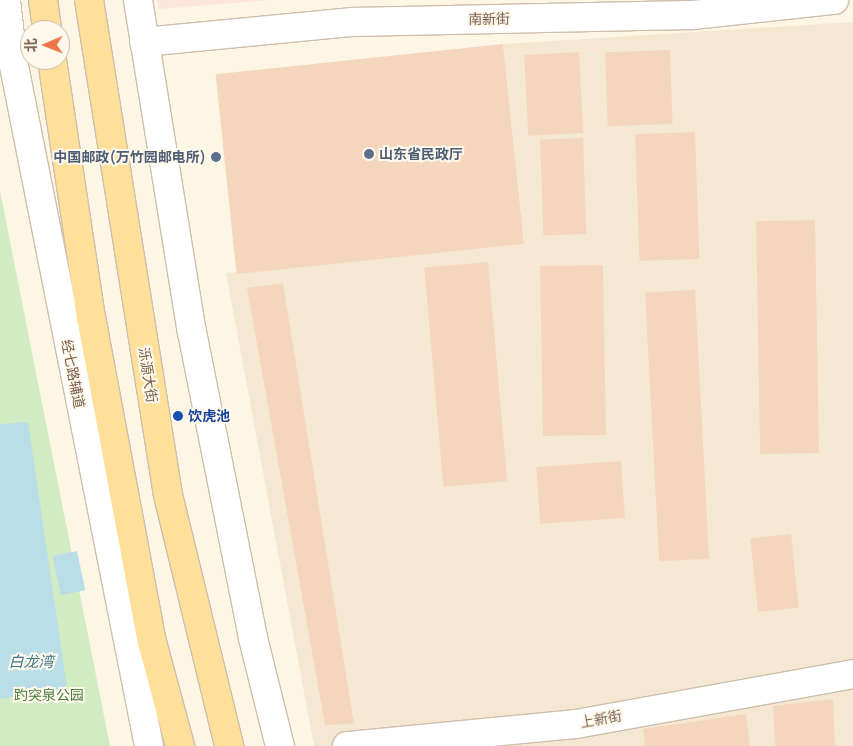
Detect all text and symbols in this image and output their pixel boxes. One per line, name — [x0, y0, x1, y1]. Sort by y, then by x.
street label: 南新街 — [468, 10, 510, 28]
north arrow — [20, 20, 70, 70]
text: 北 — [21, 38, 40, 52]
place label: 山东省民政厅 — [379, 146, 463, 162]
marker: 山东省民政厅 — [363, 148, 375, 160]
place label: 中国邮政(万竹园邮电所) — [53, 149, 206, 165]
marker: 中国邮政(万竹园邮电所) — [210, 151, 222, 163]
street label: 经七路辅道 — [58, 338, 88, 410]
street label: 泺源大街 — [135, 346, 161, 404]
place label: 饮虎池 — [188, 408, 230, 424]
marker: 饮虎池 — [172, 410, 184, 422]
water label: 白龙湾 — [9, 653, 53, 671]
park label: 趵突泉公园 — [14, 687, 84, 703]
street label: 上新街 — [579, 707, 623, 731]

